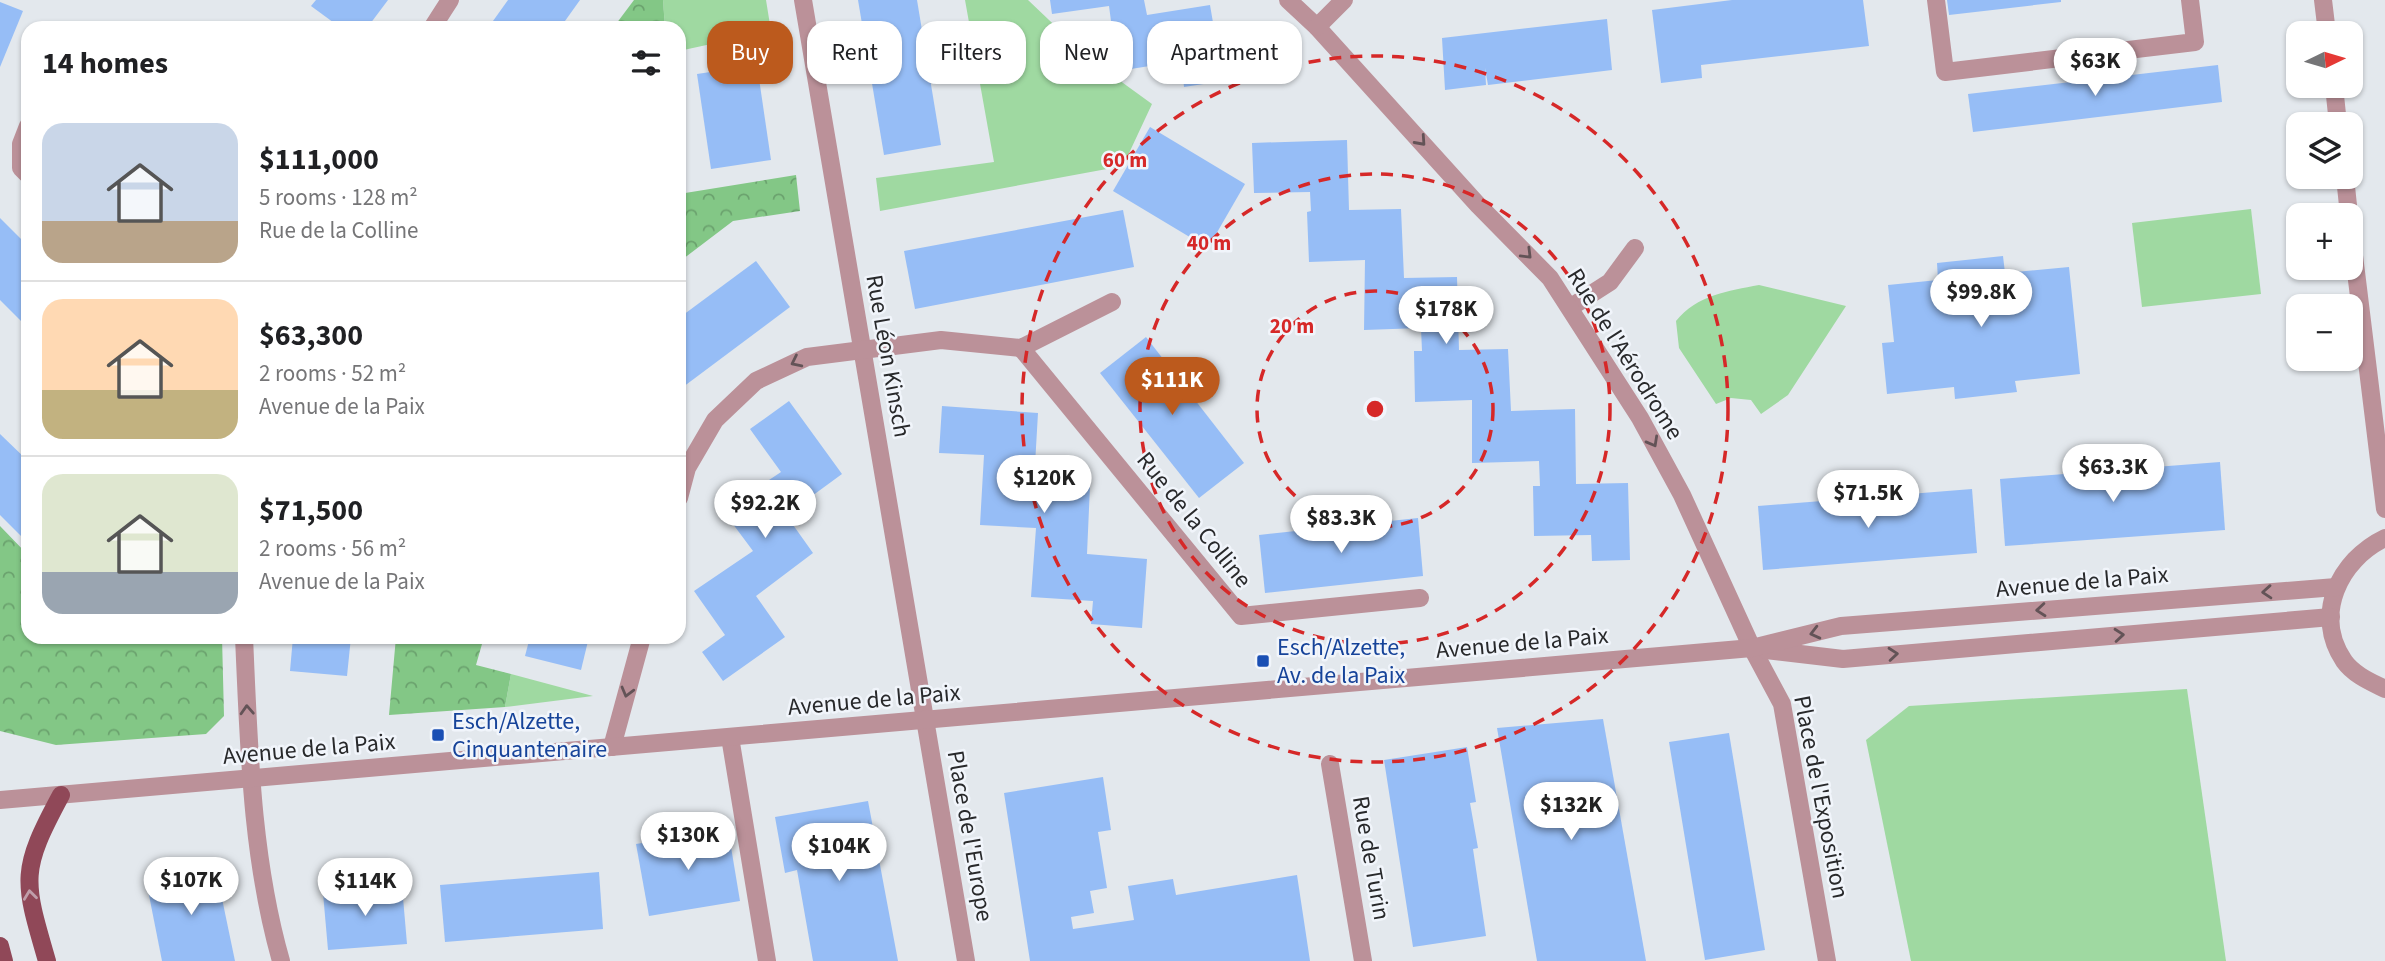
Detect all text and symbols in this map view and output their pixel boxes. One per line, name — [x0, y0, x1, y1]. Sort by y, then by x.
chip: Buy — [707, 21, 793, 84]
chip: Rent — [807, 21, 902, 84]
chip: Filters — [916, 21, 1026, 84]
chip: New — [1040, 21, 1133, 84]
chip: Apartment — [1147, 21, 1302, 84]
north arrow — [2286, 21, 2362, 98]
map controls — [2286, 21, 2363, 371]
pin: $63K — [2054, 38, 2136, 98]
text: 14 homes — [42, 42, 168, 85]
icon: filters — [627, 44, 665, 82]
text: $63K — [2070, 44, 2120, 77]
button: layers — [2286, 112, 2363, 189]
one-way arrow — [1413, 133, 1425, 146]
text: $111,000 — [259, 138, 379, 181]
text: 60 m — [1103, 145, 1147, 175]
icon: home — [98, 151, 182, 235]
text: 5 rooms · 128 m² — [259, 181, 418, 214]
button: + — [2286, 203, 2363, 280]
text: Rue de la Colline — [259, 214, 418, 247]
text: 40 m — [1187, 228, 1231, 258]
one-way arrow — [1518, 245, 1531, 258]
street label: Rue de l'Aérodrome — [1558, 261, 1692, 447]
pin: $99.8K — [1924, 270, 2038, 329]
street label: Rue Léon Kinsch — [856, 272, 920, 440]
text: $99.8K — [1946, 275, 2016, 308]
pin: $178K — [1397, 286, 1495, 346]
text: $178K — [1415, 292, 1477, 325]
button: − — [2286, 294, 2363, 371]
text: 20 m — [1270, 311, 1314, 341]
text: $63,300 — [259, 314, 363, 357]
icon: home — [98, 327, 182, 411]
one-way arrow — [791, 354, 803, 368]
text: 2 rooms · 52 m² — [259, 357, 406, 390]
pin: $111K — [1123, 358, 1221, 417]
text: $111K — [1141, 363, 1203, 396]
text: Avenue de la Paix — [259, 390, 425, 423]
centre of rings — [1363, 397, 1387, 421]
one-way arrow — [1645, 435, 1658, 447]
street label: Rue de la Colline — [1128, 444, 1260, 596]
pin: $63.3K — [2056, 444, 2170, 504]
text: $63.3K — [2078, 450, 2148, 483]
pin: $120K — [995, 456, 1093, 515]
text: $120K — [1013, 461, 1075, 494]
pin: $71.5K — [1811, 470, 1925, 530]
text: $71.5K — [1833, 476, 1903, 509]
pin: $92.2K — [708, 480, 822, 540]
text: $92.2K — [730, 486, 800, 519]
text: $71,500 — [259, 489, 363, 532]
pin: $83.3K — [1284, 496, 1398, 555]
text: $83.3K — [1306, 501, 1376, 534]
icon: home — [98, 502, 182, 586]
text: 2 rooms · 56 m² — [259, 532, 406, 565]
street label: Avenue de la Paix — [1994, 557, 2170, 607]
text: Avenue de la Paix — [259, 565, 425, 598]
one-way arrow — [2262, 584, 2273, 599]
one-way arrow — [2035, 602, 2046, 617]
street label: Avenue de la Paix — [1434, 618, 1610, 668]
one-way arrow — [1809, 625, 1821, 639]
one-way arrow — [2114, 628, 2125, 643]
place label: Esch/Alzette, Av. de la Paix — [1277, 630, 1406, 693]
one-way arrow — [1887, 647, 1898, 662]
marker: Esch/Alzette, Av. de la Paix — [1255, 653, 1271, 669]
street label: Avenue de la Paix — [786, 675, 962, 725]
one-way arrow — [621, 686, 635, 698]
street label: Place de l'Exposition — [1784, 693, 1858, 901]
one-way arrow — [240, 704, 255, 715]
place label: Esch/Alzette, Cinquantenaire — [452, 704, 607, 767]
street label: Avenue de la Paix — [221, 724, 397, 774]
marker: Esch/Alzette, Cinquantenaire — [430, 727, 446, 743]
street label: Place de l'Europe — [938, 748, 1002, 924]
pin: $132K — [1522, 782, 1620, 842]
text: $132K — [1540, 788, 1602, 821]
street label: Rue de Turin — [1343, 793, 1399, 923]
pin: $130K — [639, 812, 737, 872]
text: $130K — [657, 818, 719, 851]
pin: $104K — [790, 824, 888, 883]
text: $104K — [808, 829, 870, 862]
pin: $107K — [142, 858, 240, 917]
pin: $114K — [316, 858, 414, 918]
text: $107K — [160, 863, 222, 896]
text: $114K — [334, 864, 396, 897]
one-way arrow — [23, 889, 38, 901]

